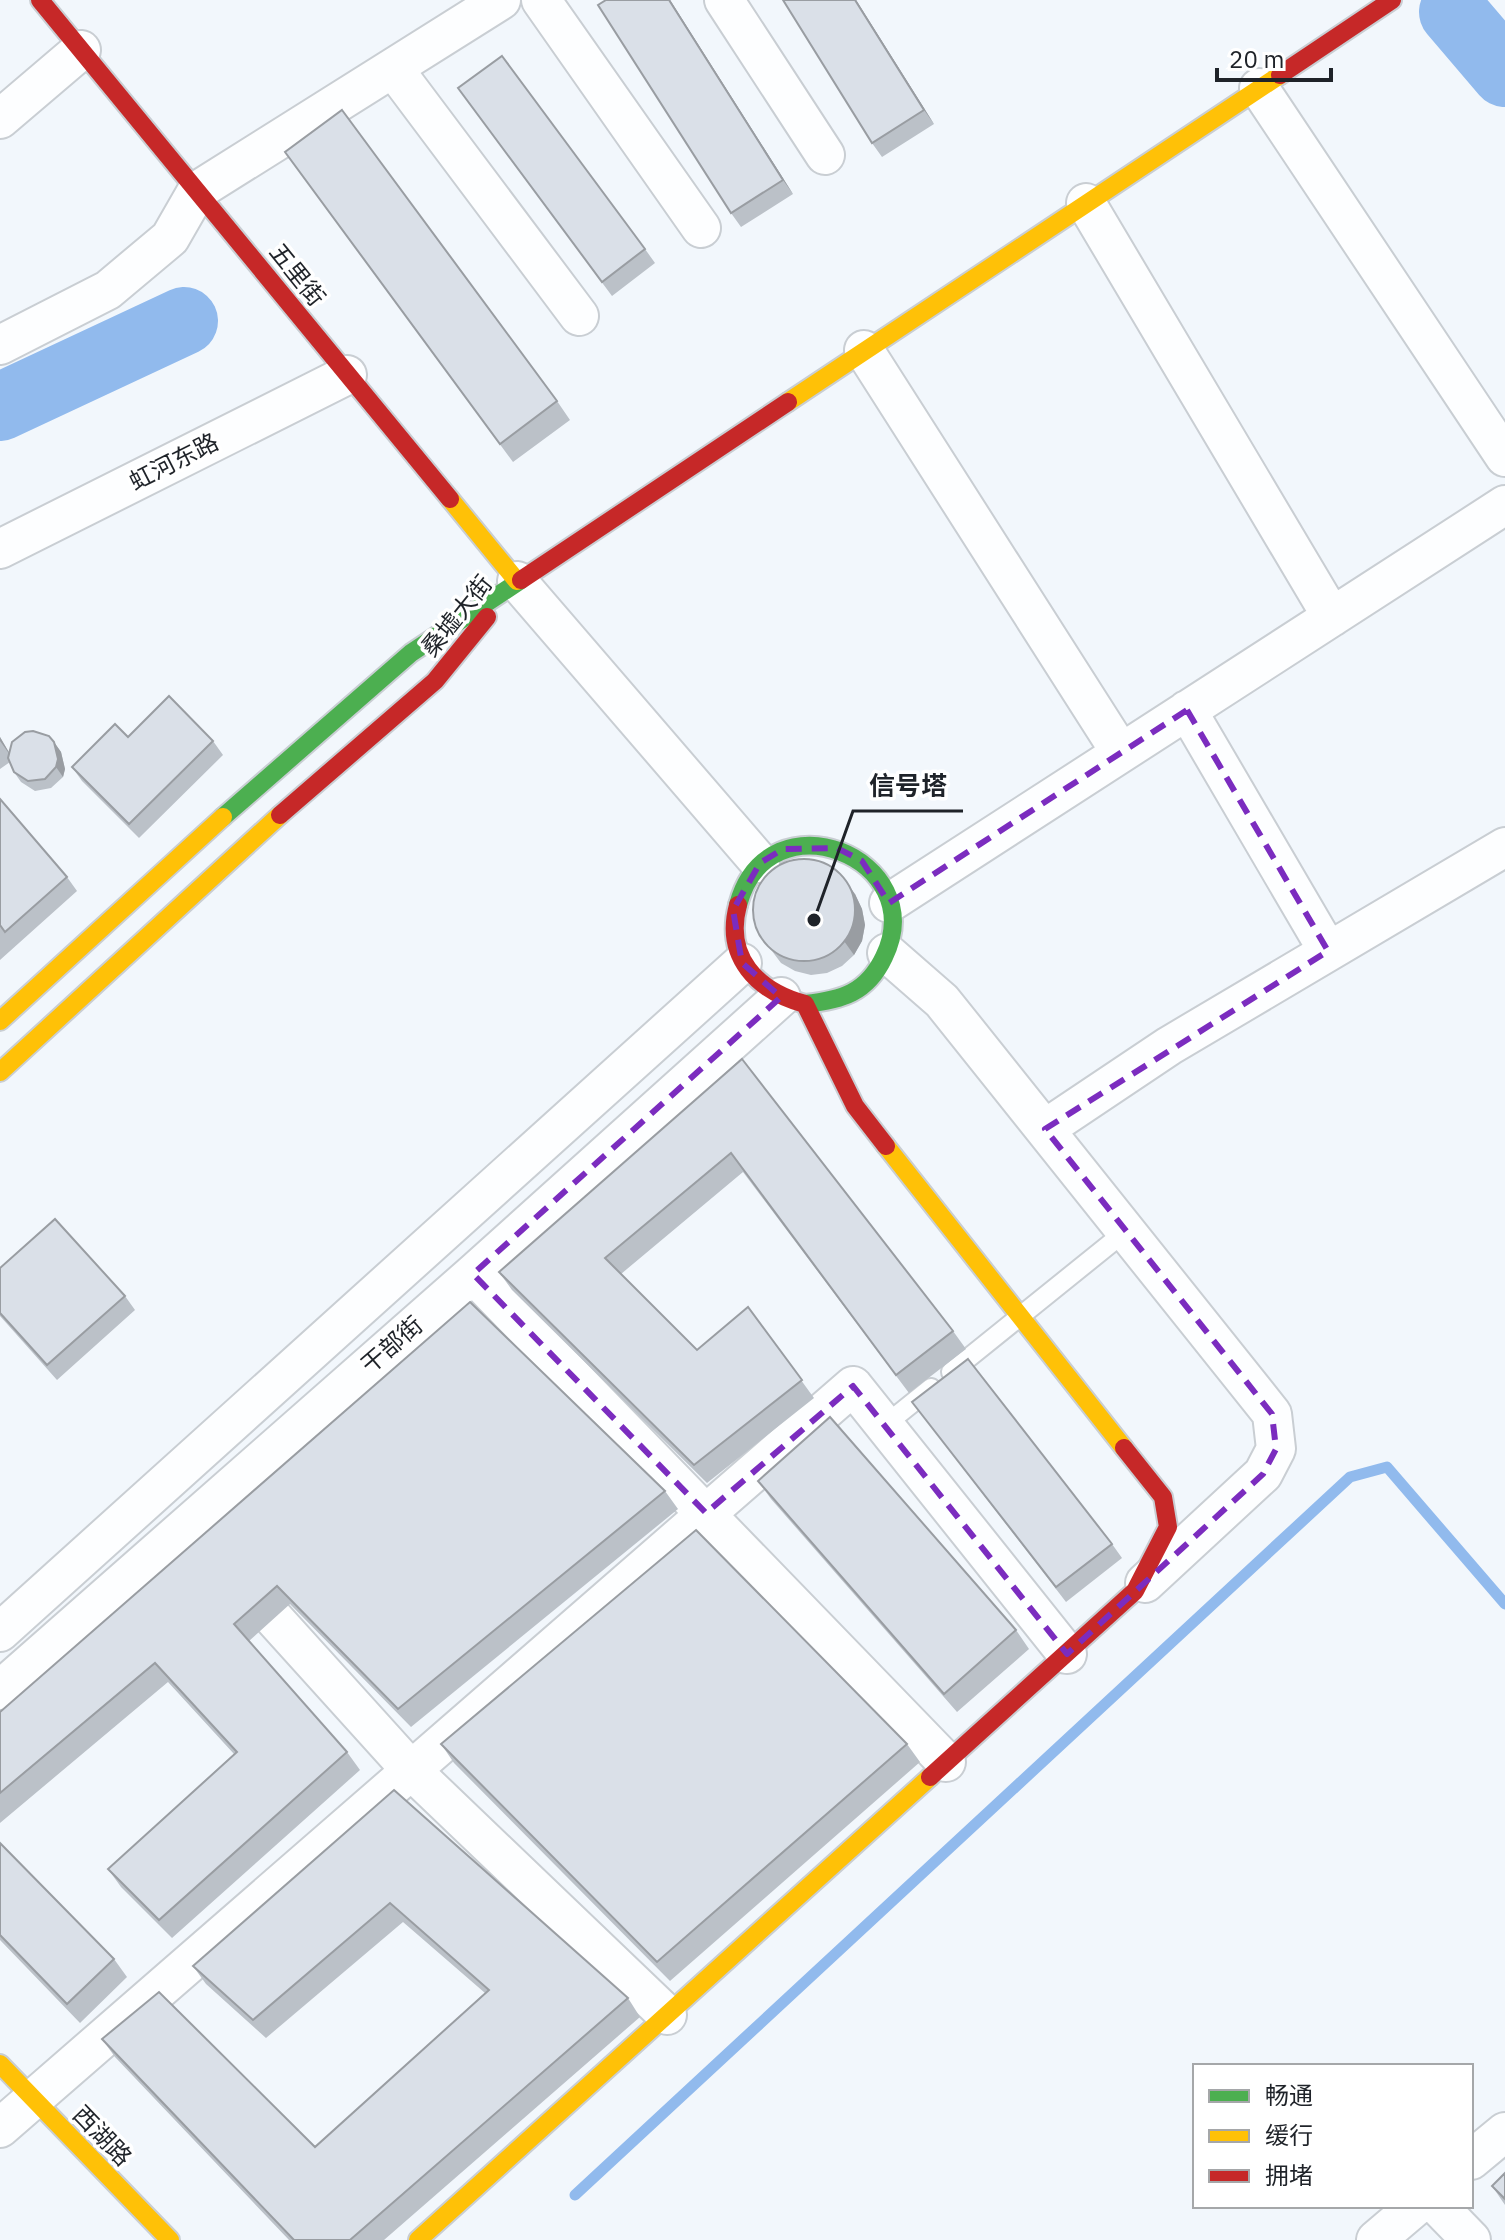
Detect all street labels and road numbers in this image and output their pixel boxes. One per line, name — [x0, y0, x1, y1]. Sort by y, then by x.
street label: 五里街 — [263, 236, 333, 312]
street label: 虹河东路 — [124, 425, 224, 497]
street label: 桑墟大街 — [414, 568, 499, 663]
street label: 干部街 — [354, 1309, 429, 1380]
street label: 西湖路 — [66, 2098, 139, 2172]

